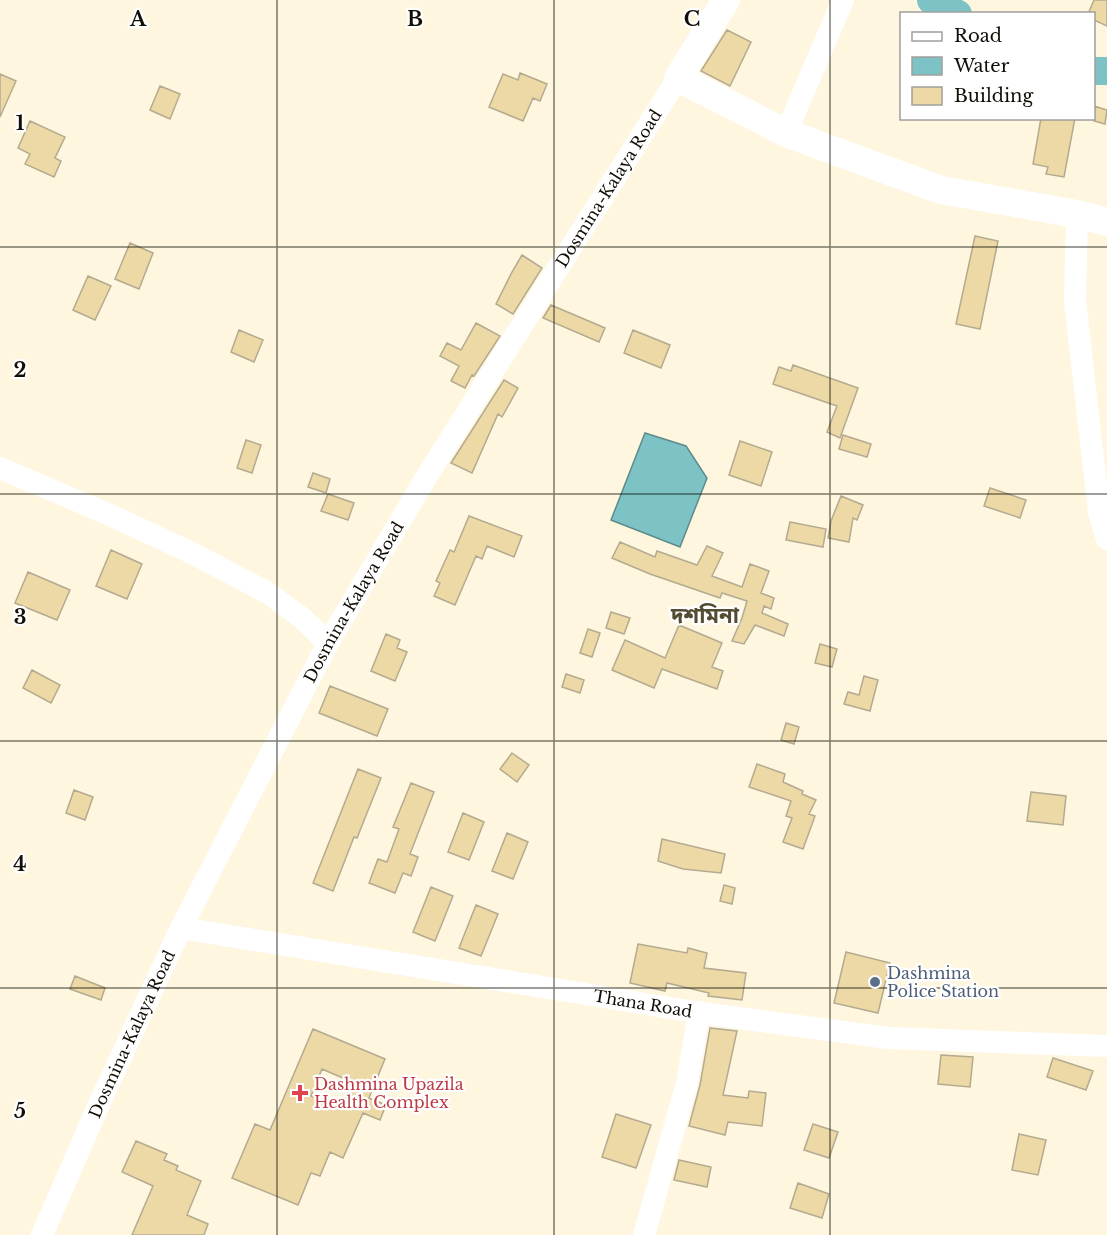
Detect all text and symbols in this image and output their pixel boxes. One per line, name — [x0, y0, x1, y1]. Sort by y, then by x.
text: A — [129, 7, 147, 31]
text: B — [407, 7, 423, 31]
text: C — [684, 7, 700, 31]
legend — [900, 12, 1095, 120]
text: Road — [954, 25, 1002, 47]
text: Water — [953, 55, 1010, 77]
text: Building — [954, 85, 1033, 107]
street label: Dosmina-Kalaya Road — [551, 106, 666, 271]
text: 1 — [16, 111, 25, 135]
text: 2 — [13, 358, 27, 382]
street label: Dosmina-Kalaya Road — [299, 518, 408, 686]
district label: দশমিনা — [670, 602, 740, 629]
text: 3 — [14, 605, 26, 629]
text: 4 — [13, 852, 27, 876]
street label: Dosmina-Kalaya Road — [84, 947, 179, 1121]
place label: Dashmina Police Station — [887, 963, 999, 1001]
marker: Dashmina Police Station — [868, 975, 882, 989]
street label: Thana Road — [592, 986, 694, 1021]
place label: Dashmina Upazila Health Complex — [314, 1074, 464, 1112]
marker: Dashmina Upazila Health Complex — [291, 1084, 309, 1102]
text: 5 — [14, 1099, 26, 1123]

